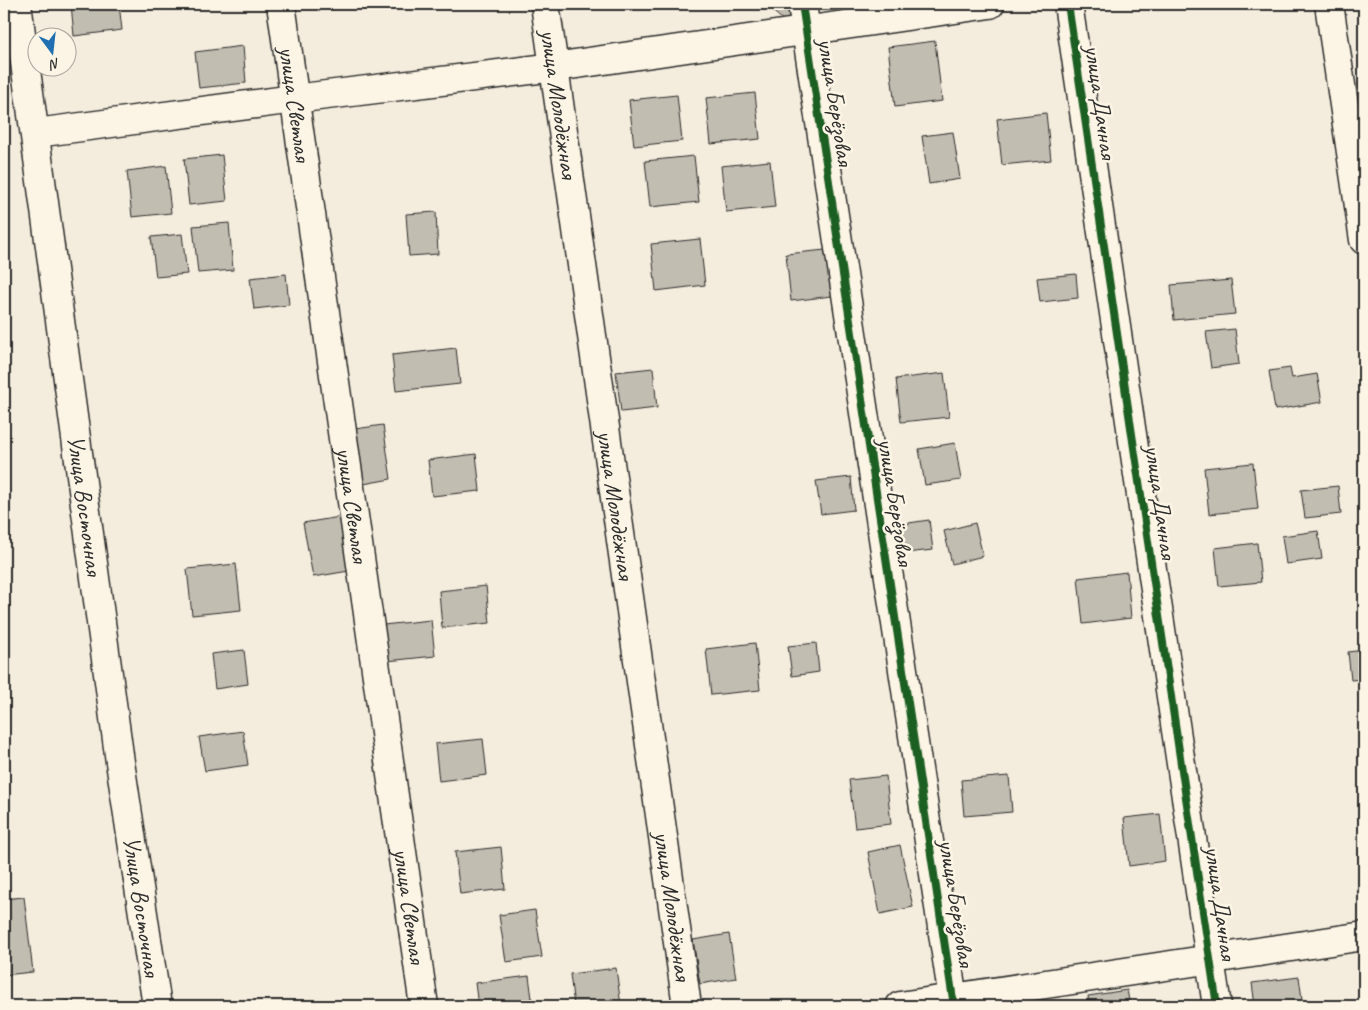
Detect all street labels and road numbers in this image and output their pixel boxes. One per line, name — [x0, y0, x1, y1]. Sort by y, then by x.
street label: улица Молодёжная — [534, 26, 585, 182]
street label: улица Берёзовая — [810, 34, 861, 170]
street label: улица Дачная — [1078, 41, 1124, 163]
street label: улица Светлая — [272, 43, 319, 165]
street label: улица Молодёжная — [590, 427, 642, 583]
street label: Улица Восточная — [61, 433, 110, 579]
street label: улица Берёзовая — [870, 434, 921, 570]
street label: улица Дачная — [1138, 441, 1184, 563]
street label: улица Светлая — [329, 443, 376, 566]
street label: улица Молодёжная — [647, 828, 698, 984]
street label: Улица Восточная — [116, 834, 168, 980]
street label: улица Берёзовая — [931, 835, 982, 971]
street label: улица Дачная — [1198, 842, 1244, 964]
street label: улица Светлая — [386, 844, 433, 967]

